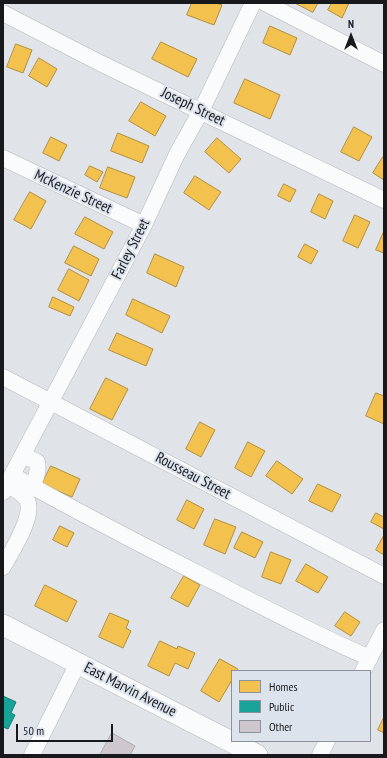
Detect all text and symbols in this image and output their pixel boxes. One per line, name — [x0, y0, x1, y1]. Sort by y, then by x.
north arrow — [331, 16, 371, 56]
text: N — [348, 17, 354, 31]
street label: Joseph Street — [158, 84, 228, 130]
street label: McKenzie Street — [31, 166, 115, 218]
street label: Farley Street — [108, 216, 154, 282]
street label: Rousseau Street — [152, 449, 234, 503]
street label: East Marvin Avenue — [81, 659, 179, 721]
legend — [231, 670, 371, 742]
text: Homes — [269, 679, 297, 694]
text: Public — [269, 699, 294, 714]
scale bar — [18, 716, 115, 742]
text: Other — [269, 719, 292, 734]
text: 50 m — [23, 723, 44, 738]

